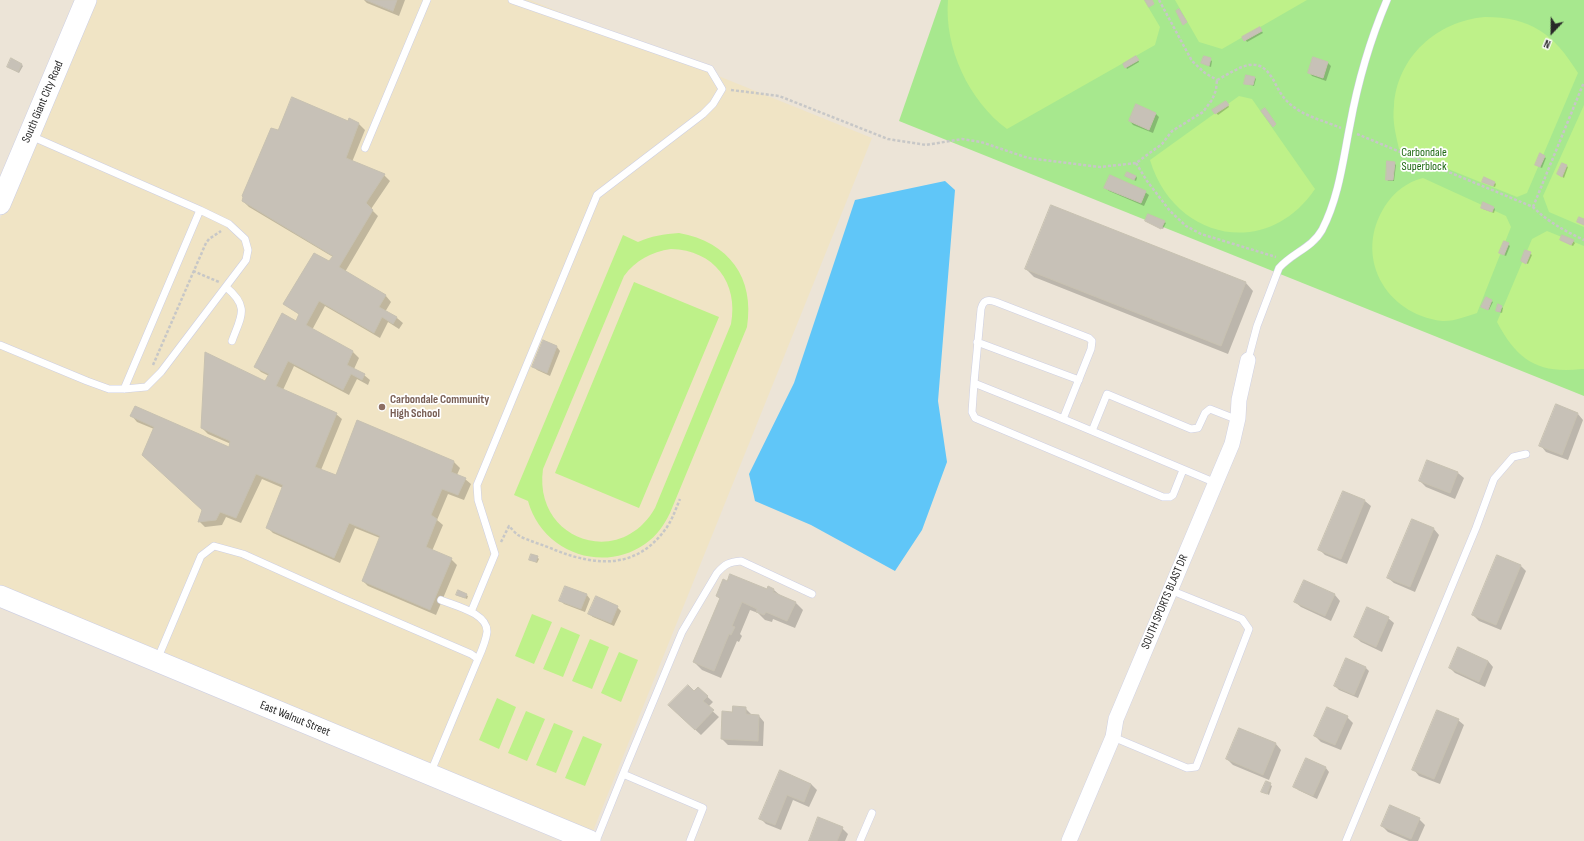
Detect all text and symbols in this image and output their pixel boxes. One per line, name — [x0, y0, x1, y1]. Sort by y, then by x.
north arrow — [1532, 12, 1572, 52]
text: N — [1542, 36, 1552, 51]
street label: South Giant City Road — [19, 59, 67, 145]
park label: Carbondale Superblock — [1401, 146, 1447, 174]
place label: Carbondale Community High School — [390, 393, 489, 421]
marker: Carbondale Community High School — [377, 402, 387, 412]
street label: SOUTH SPORTS BLAST DR — [1139, 552, 1191, 652]
street label: East Walnut Street — [258, 698, 332, 740]

